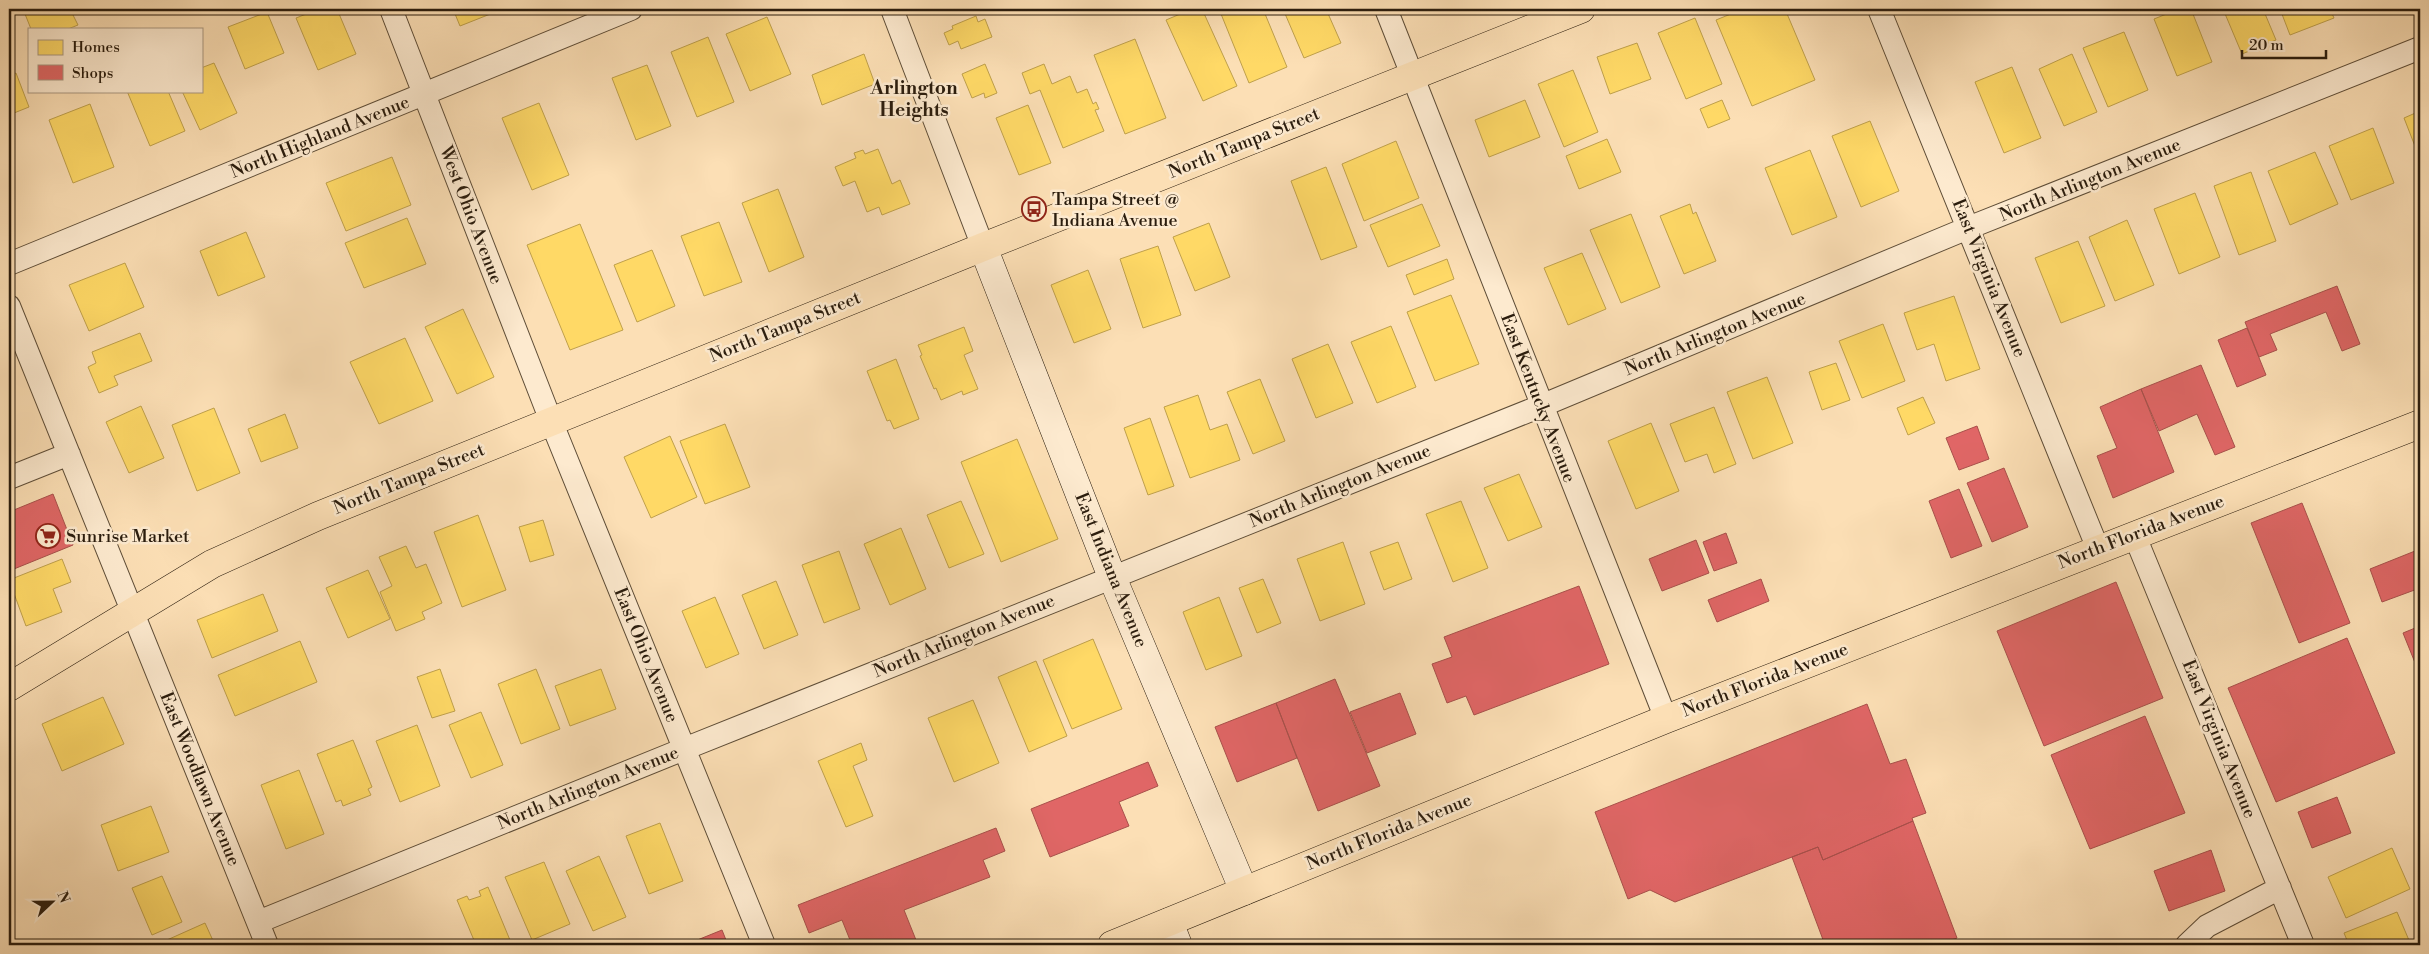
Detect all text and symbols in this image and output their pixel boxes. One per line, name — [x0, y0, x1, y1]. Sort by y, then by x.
legend — [28, 28, 202, 92]
scale bar — [2242, 28, 2325, 60]
text: 20 m — [2249, 36, 2284, 55]
text: Homes — [72, 38, 120, 57]
text: Shops — [72, 64, 113, 83]
district label: Arlington Heights — [869, 76, 958, 122]
street label: North Highland Avenue — [227, 90, 413, 184]
street label: North Tampa Street — [1165, 102, 1324, 184]
street label: North Arlington Avenue — [1996, 133, 2184, 227]
street label: West Ohio Avenue — [434, 142, 508, 287]
place label: Tampa Street @ Indiana Avenue — [1052, 188, 1179, 232]
street label: East Virginia Avenue — [1947, 195, 2031, 361]
bus stop icon: Tampa Street @ Indiana Avenue — [1021, 196, 1047, 222]
street label: North Tampa Street — [706, 286, 865, 368]
street label: North Arlington Avenue — [1621, 287, 1809, 381]
street label: East Kentucky Avenue — [1495, 310, 1581, 486]
street label: North Tampa Street — [330, 438, 489, 520]
street label: North Arlington Avenue — [1246, 439, 1434, 533]
street label: East Indiana Avenue — [1069, 489, 1153, 651]
street label: North Florida Avenue — [2055, 490, 2227, 574]
supermarket icon: Sunrise Market — [35, 523, 61, 549]
place label: Sunrise Market — [66, 525, 190, 548]
street label: East Ohio Avenue — [608, 584, 684, 726]
street label: North Arlington Avenue — [870, 589, 1058, 683]
street label: North Florida Avenue — [1679, 638, 1851, 722]
street label: East Virginia Avenue — [2177, 656, 2261, 822]
street label: East Woodlawn Avenue — [155, 689, 245, 869]
street label: North Arlington Avenue — [494, 741, 682, 835]
street label: North Florida Avenue — [1303, 788, 1475, 876]
north arrow — [28, 876, 78, 926]
text: N — [53, 889, 74, 906]

